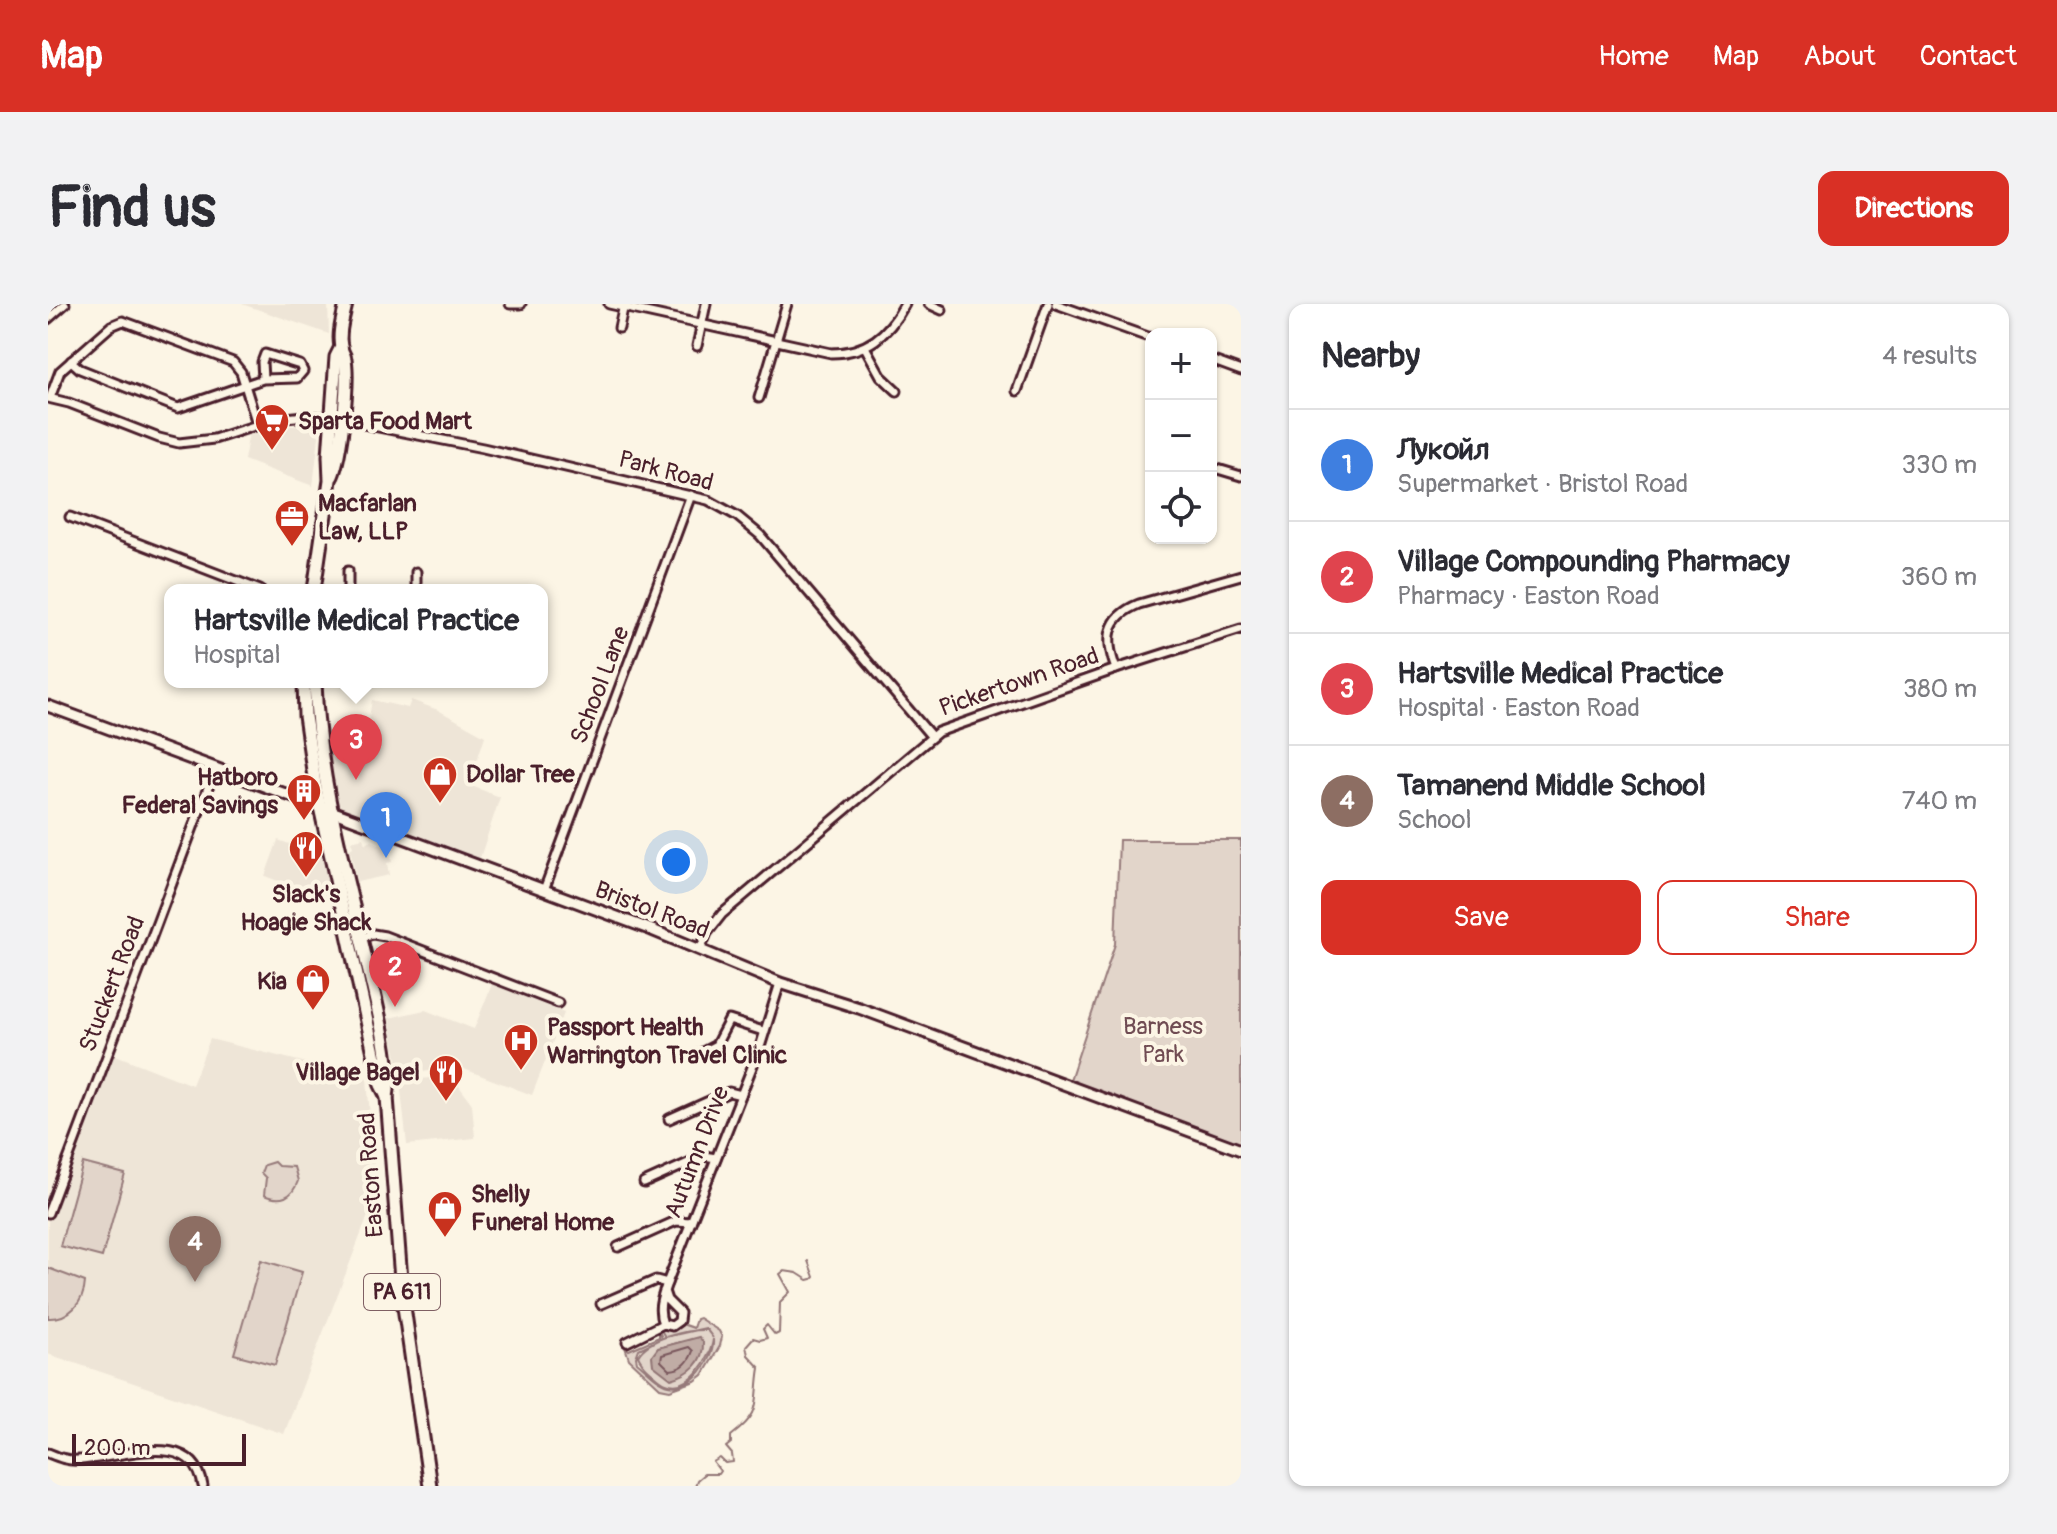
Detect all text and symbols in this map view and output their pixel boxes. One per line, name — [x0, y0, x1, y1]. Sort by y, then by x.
text: Map — [40, 32, 103, 80]
text: Home — [1598, 39, 1669, 74]
text: Map — [1713, 39, 1759, 74]
text: About — [1803, 39, 1876, 74]
text: Contact — [1920, 39, 2017, 74]
button: Directions — [1818, 171, 2009, 246]
text: Find us — [48, 174, 216, 243]
map controls — [1145, 328, 1217, 544]
button: + — [1145, 328, 1217, 400]
text: Nearby — [1321, 335, 1420, 378]
text: 4 results — [1882, 340, 1977, 372]
button: − — [1145, 400, 1217, 472]
supermarket icon: Sparta Food Mart — [253, 402, 291, 452]
place label: Sparta Food Mart — [298, 407, 473, 436]
text: Лукойл — [1397, 431, 1490, 468]
street label: Park Road — [615, 444, 717, 498]
text: 1 — [1342, 449, 1352, 481]
text: 330 m — [1901, 449, 1977, 481]
text: Supermarket · Bristol Road — [1397, 468, 1688, 500]
button: locate — [1145, 472, 1217, 544]
place label: Macfarlan Law, LLP — [318, 489, 417, 546]
office icon: Macfarlan Law, LLP — [273, 498, 311, 548]
text: Village Compounding Pharmacy — [1397, 543, 1790, 580]
text: 2 — [1340, 561, 1354, 593]
text: 360 m — [1901, 561, 1977, 593]
text: Pharmacy · Easton Road — [1397, 580, 1660, 612]
popup — [164, 584, 548, 688]
text: Hartsville Medical Practice — [193, 602, 519, 639]
street label: School Lane — [564, 622, 636, 748]
text: Hospital — [193, 639, 281, 671]
street label: Pickertown Road — [935, 641, 1103, 723]
text: Hartsville Medical Practice — [1397, 655, 1723, 692]
text: 3 — [1340, 673, 1354, 705]
text: 380 m — [1903, 673, 1977, 705]
text: Hospital · Easton Road — [1397, 692, 1640, 724]
pin: 3 — [330, 714, 382, 780]
shop icon: Dollar Tree — [421, 755, 459, 805]
place label: Dollar Tree — [466, 760, 576, 789]
place label: Hatboro Federal Savings — [122, 763, 278, 820]
text: Tamanend Middle School — [1397, 767, 1706, 804]
building icon: Hatboro Federal Savings — [285, 772, 323, 822]
text: 4 — [1339, 785, 1355, 817]
text: 740 m — [1902, 785, 1977, 817]
pin: 1 — [360, 792, 412, 858]
text: School — [1397, 804, 1472, 836]
restaurant icon: Slack's Hoagie Shack — [287, 829, 325, 879]
your location — [656, 842, 696, 882]
street label: Bristol Road — [591, 875, 713, 945]
place label: Slack's Hoagie Shack — [240, 880, 373, 937]
button: Save — [1321, 880, 1641, 955]
button: Share — [1657, 880, 1977, 955]
street label: Stuckert Road — [73, 912, 151, 1056]
pin: 2 — [369, 941, 421, 1007]
shop icon: Kia — [294, 962, 332, 1012]
place label: Kia — [257, 967, 287, 996]
park label: Barness Park — [1123, 1012, 1203, 1069]
place label: Passport Health Warrington Travel Clinic — [547, 1013, 787, 1070]
hospital icon: Passport Health Warrington Travel Clinic — [502, 1022, 540, 1072]
restaurant icon: Village Bagel — [427, 1053, 465, 1103]
place label: Village Bagel — [295, 1058, 420, 1087]
street label: Autumn Drive — [659, 1082, 736, 1222]
street label: Easton Road — [352, 1112, 390, 1238]
place label: Shelly Funeral Home — [471, 1180, 615, 1237]
shop icon: Shelly Funeral Home — [426, 1189, 464, 1239]
pin: 4 — [169, 1216, 221, 1282]
road number: PA 611 — [364, 1274, 440, 1310]
scale bar — [72, 1430, 246, 1466]
text: 200 m — [84, 1434, 151, 1462]

